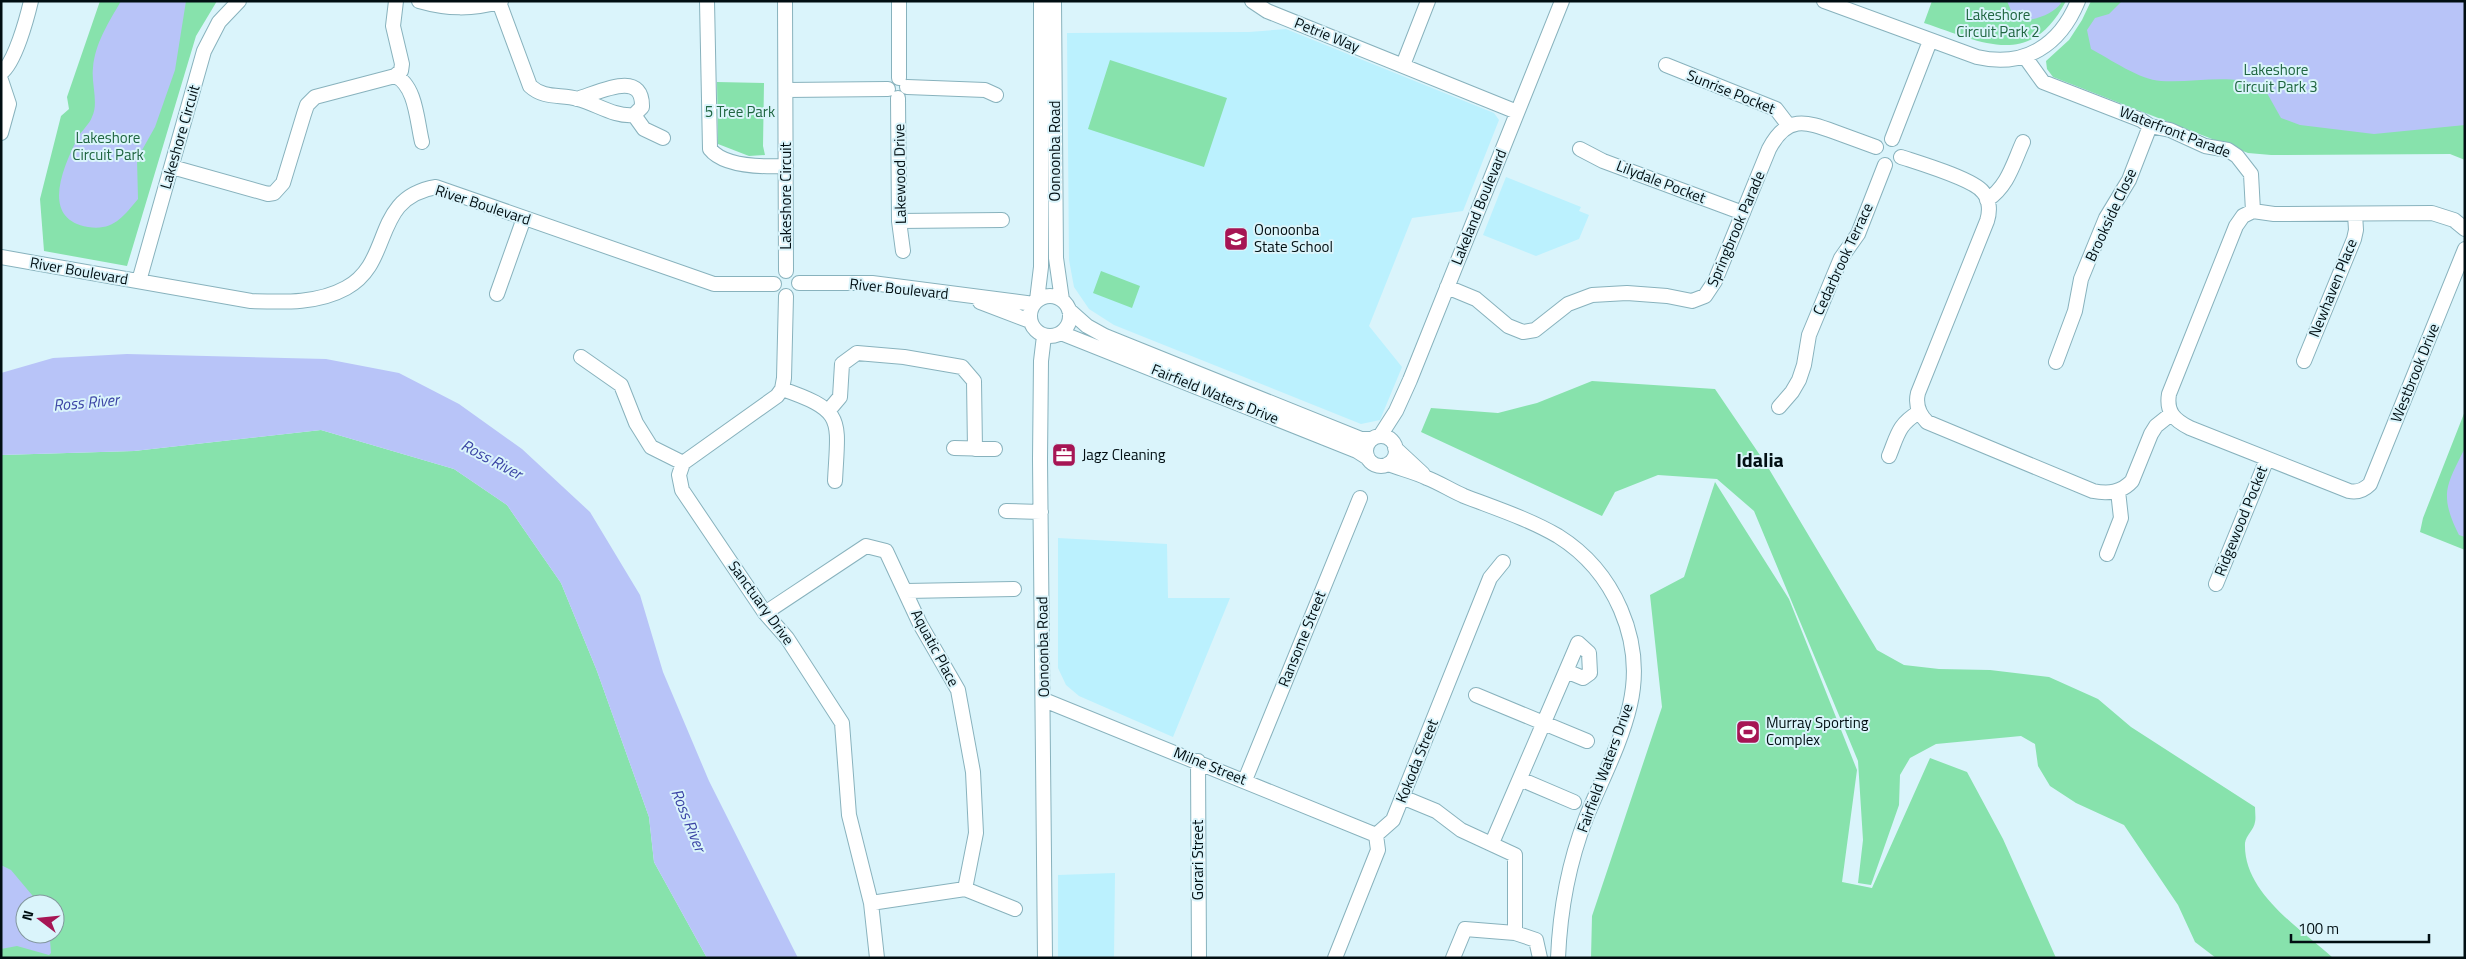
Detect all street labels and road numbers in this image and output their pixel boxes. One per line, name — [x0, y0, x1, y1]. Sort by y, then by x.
street label: Petrie Way — [1291, 11, 1363, 58]
street label: Sunrise Pocket — [1684, 63, 1780, 120]
street label: Lakeshore Circuit — [154, 81, 206, 192]
street label: Waterfront Parade — [2116, 100, 2234, 163]
street label: Oonoonba Road — [1043, 101, 1066, 201]
street label: Lakewood Drive — [887, 124, 912, 224]
street label: Lakeshore Circuit — [774, 141, 797, 250]
street label: Lakeland Boulevard — [1445, 145, 1512, 268]
street label: Lilydale Pocket — [1613, 154, 1710, 209]
street label: Brookside Close — [2079, 164, 2142, 265]
street label: Springbrook Parade — [1701, 167, 1770, 290]
street label: River Boulevard — [432, 178, 534, 231]
street label: Cedarbrook Terrace — [1806, 199, 1879, 319]
street label: Newhaven Place — [2302, 235, 2363, 341]
street label: River Boulevard — [28, 251, 130, 290]
street label: River Boulevard — [848, 272, 950, 305]
street label: Westbrook Drive — [2384, 320, 2445, 426]
street label: Fairfield Waters Drive — [1148, 357, 1282, 430]
street label: Ridgewood Pocket — [2208, 462, 2273, 579]
street label: Sanctuary Drive — [723, 556, 800, 650]
street label: Ransome Street — [1272, 587, 1332, 690]
street label: Oonoonba Road — [1030, 596, 1055, 698]
street label: Aquatic Place — [905, 605, 965, 690]
street label: Fairfield Waters Drive — [1571, 700, 1639, 835]
street label: Kokoda Street — [1389, 715, 1444, 806]
street label: Milne Street — [1170, 740, 1251, 791]
street label: Gorari Street — [1186, 819, 1209, 900]

